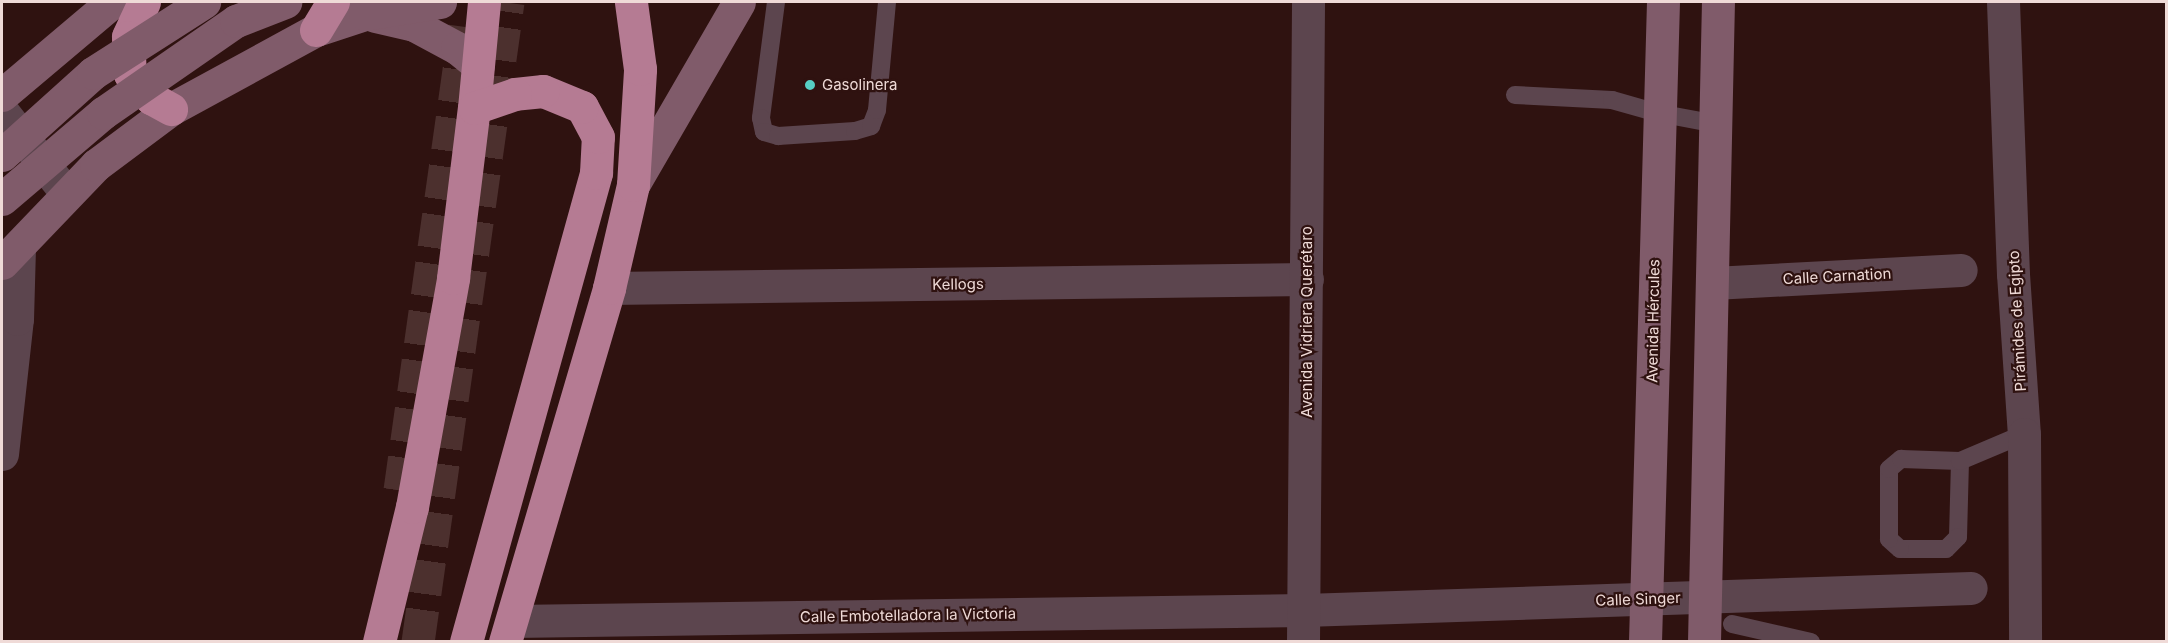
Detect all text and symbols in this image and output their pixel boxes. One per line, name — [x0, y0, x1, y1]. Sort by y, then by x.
place label: Gasolinera — [822, 76, 897, 94]
marker: Gasolinera — [803, 78, 817, 92]
street label: Avenida Vidriera Querétaro — [1298, 226, 1316, 418]
street label: Pirámides de Egipto — [2004, 250, 2030, 392]
street label: Avenida Hércules — [1643, 259, 1663, 383]
street label: Calle Carnation — [1782, 264, 1892, 288]
street label: Kellogs — [932, 275, 984, 293]
street label: Calle Singer — [1595, 589, 1681, 609]
street label: Calle Embotelladora la Victoria — [800, 604, 1016, 626]

